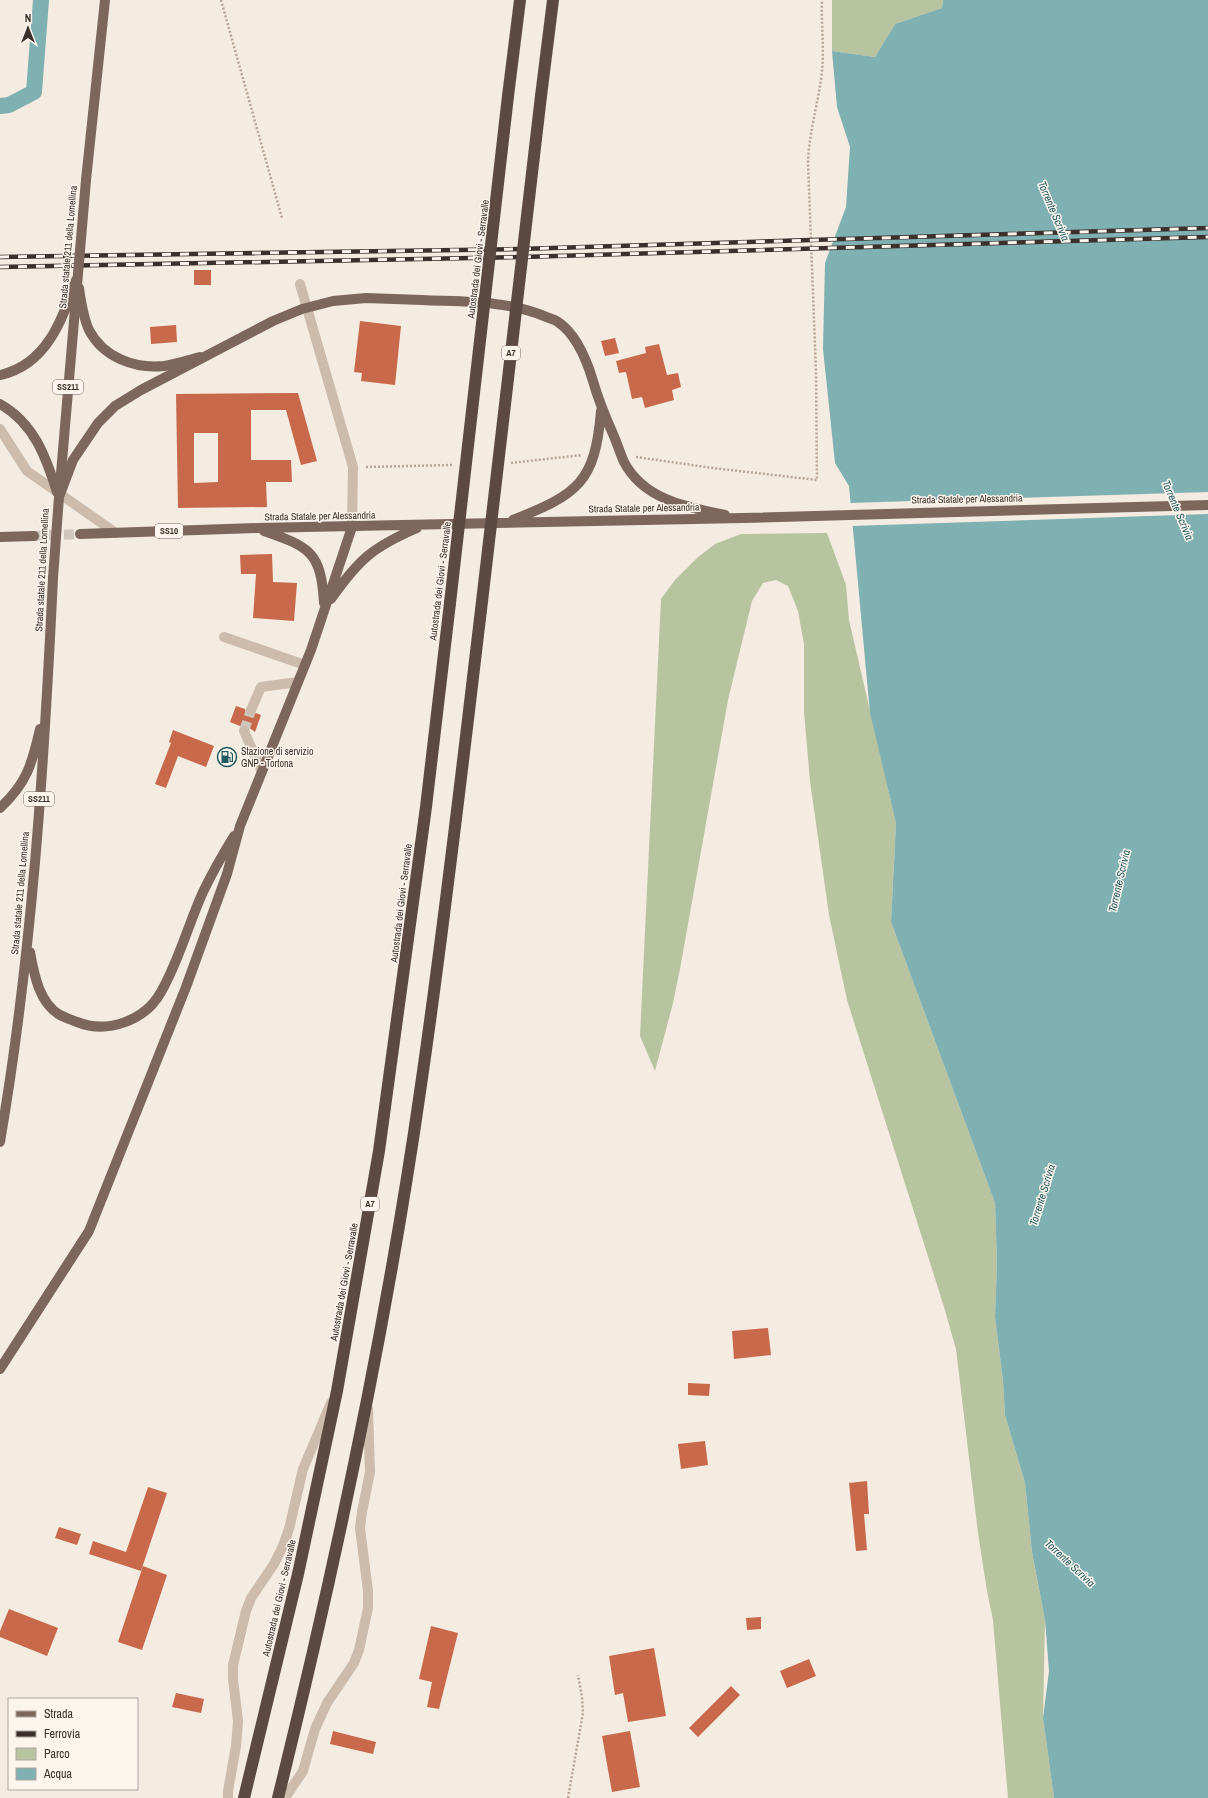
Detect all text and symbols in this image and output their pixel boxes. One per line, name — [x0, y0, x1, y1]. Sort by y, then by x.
north arrow — [8, 8, 48, 48]
text: N — [25, 11, 31, 25]
water label: Torrente Scrivia — [1035, 179, 1073, 243]
street label: Strada statale 211 della Lomellina — [56, 185, 80, 309]
street label: Autostrada dei Giovi - Serravalle — [464, 199, 492, 320]
road number: A7 — [502, 346, 520, 360]
road number: SS211 — [53, 380, 83, 394]
water label: Torrente Scrivia — [1159, 478, 1197, 542]
street label: Strada Statale per Alessandria — [911, 492, 1023, 506]
street label: Strada Statale per Alessandria — [588, 501, 700, 515]
street label: Strada statale 211 della Lomellina — [32, 508, 52, 632]
street label: Strada Statale per Alessandria — [264, 509, 376, 523]
street label: Autostrada dei Giovi - Serravalle — [426, 521, 454, 642]
road number: SS10 — [155, 524, 183, 538]
place label: Stazione di servizio GNP - Tortona — [241, 745, 314, 770]
fuel station icon: Stazione di servizio GNP - Tortona — [216, 746, 238, 768]
road number: SS211 — [24, 792, 54, 806]
street label: Strada statale 211 della Lomellina — [8, 831, 32, 955]
street label: Autostrada dei Giovi - Serravalle — [387, 843, 415, 964]
water label: Torrente Scrivia — [1105, 849, 1133, 913]
water label: Torrente Scrivia — [1026, 1163, 1058, 1227]
road number: A7 — [361, 1197, 379, 1211]
street label: Autostrada dei Giovi - Serravalle — [327, 1222, 361, 1343]
water label: Torrente Scrivia — [1042, 1536, 1098, 1590]
street label: Autostrada dei Giovi - Serravalle — [259, 1538, 299, 1659]
legend — [8, 1698, 138, 1790]
text: Strada — [44, 1706, 74, 1722]
text: Ferrovia — [44, 1726, 81, 1742]
text: Parco — [44, 1746, 70, 1762]
text: Acqua — [43, 1766, 72, 1782]

